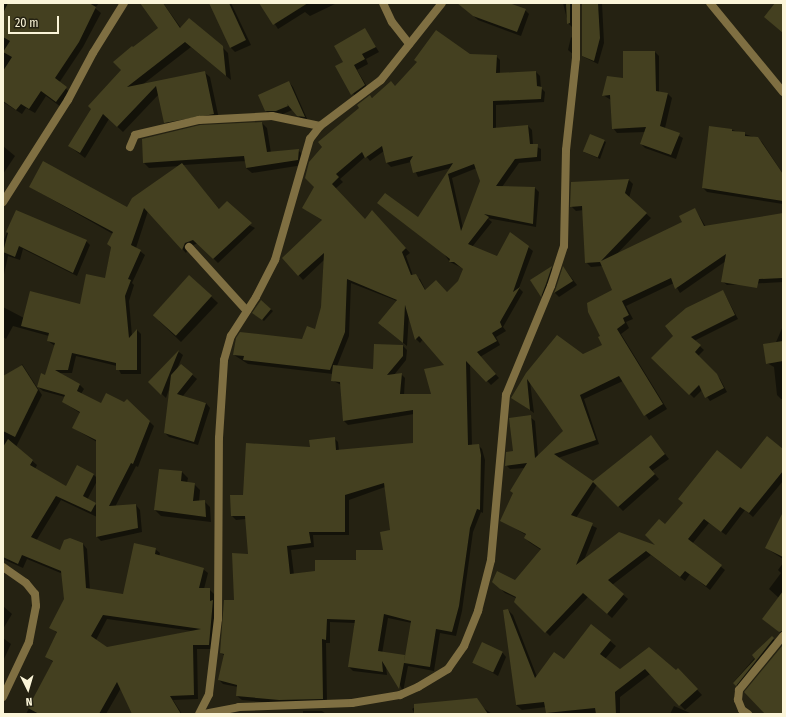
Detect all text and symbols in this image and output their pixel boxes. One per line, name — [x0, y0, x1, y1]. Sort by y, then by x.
scale bar — [10, 8, 61, 34]
text: 20 m — [15, 16, 39, 30]
north arrow — [8, 669, 48, 709]
text: N — [25, 695, 33, 708]

